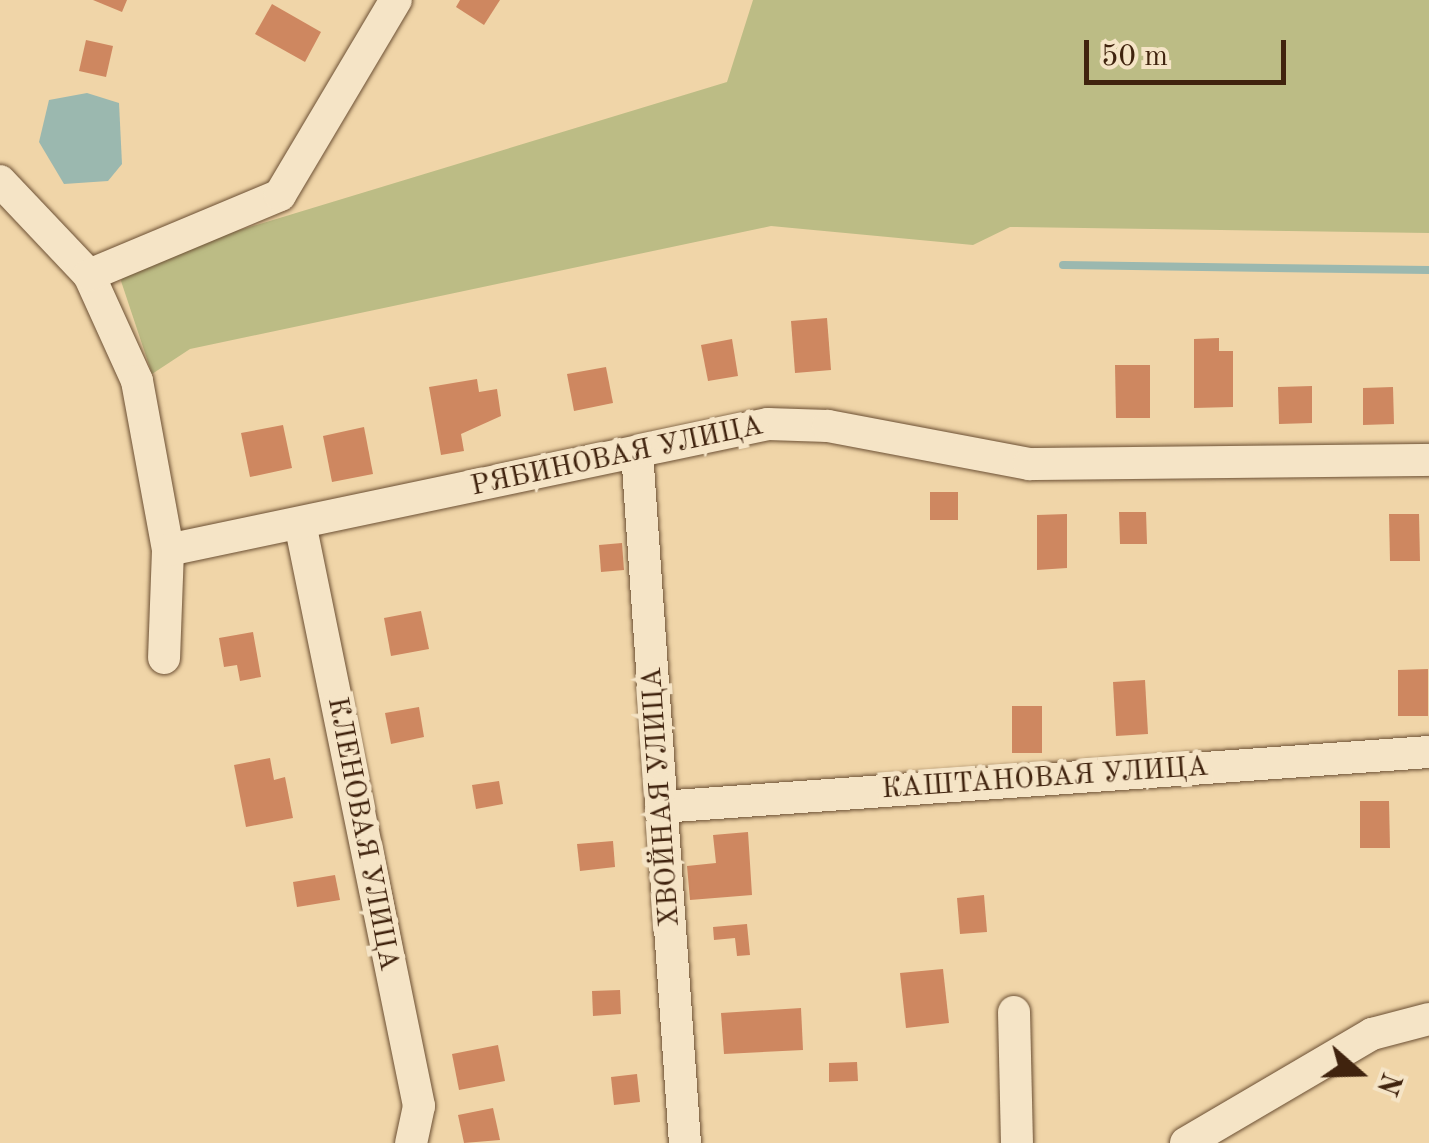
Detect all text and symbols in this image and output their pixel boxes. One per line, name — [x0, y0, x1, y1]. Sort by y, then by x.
scale bar — [1089, 20, 1292, 82]
text: 50 m — [1101, 42, 1168, 72]
street label: РЯБИНОВАЯ УЛИЦА — [468, 410, 766, 504]
street label: ХВОЙНАЯ УЛИЦА — [636, 666, 688, 928]
street label: КЛЕНОВАЯ УЛИЦА — [319, 694, 405, 974]
street label: КАШТАНОВАЯ УЛИЦА — [881, 751, 1209, 807]
north arrow — [1309, 1023, 1409, 1123]
text: N — [1370, 1068, 1404, 1098]

